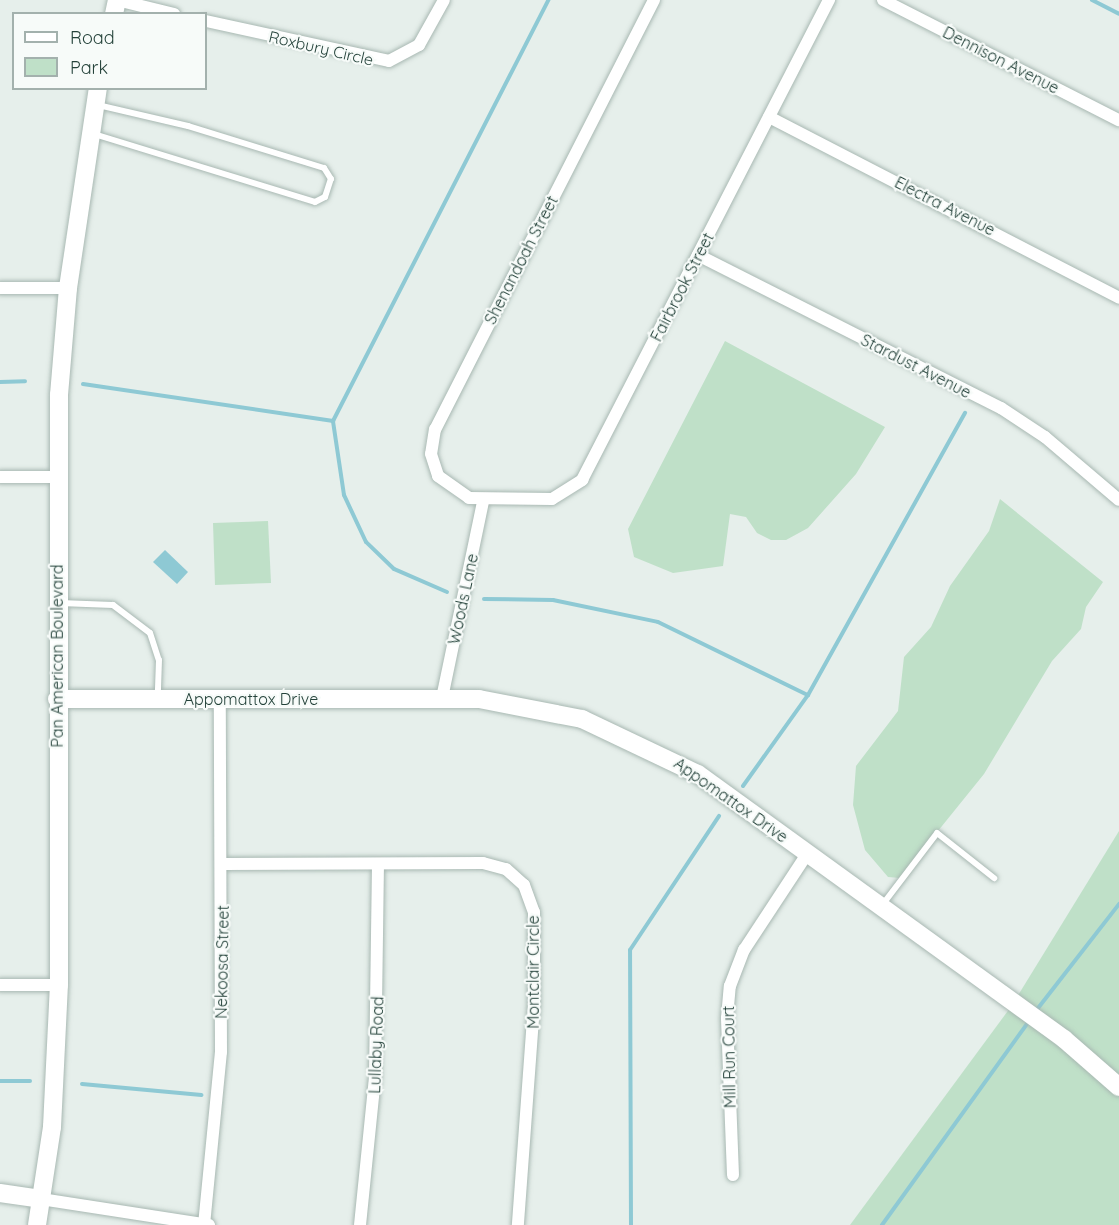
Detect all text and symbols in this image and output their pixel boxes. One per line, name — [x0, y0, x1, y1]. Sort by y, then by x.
legend — [12, 12, 207, 90]
street label: Dennison Avenue — [940, 22, 1062, 98]
text: Road — [70, 26, 115, 49]
street label: Roxbury Circle — [267, 27, 375, 69]
text: Park — [70, 56, 108, 79]
street label: Electra Avenue — [892, 172, 998, 240]
street label: Shenandoah Street — [480, 193, 562, 327]
street label: Fairbrook Street — [646, 229, 718, 345]
street label: Stardust Avenue — [858, 330, 974, 402]
street label: Woods Lane — [444, 552, 482, 646]
street label: Pan American Boulevard — [47, 564, 67, 748]
street label: Appomattox Drive — [184, 689, 318, 709]
street label: Appomattox Drive — [670, 754, 792, 846]
street label: Nekoosa Street — [211, 905, 233, 1019]
street label: Montclair Circle — [523, 915, 543, 1029]
street label: Lullaby Road — [365, 996, 387, 1094]
street label: Mill Run Court — [719, 1006, 739, 1108]

